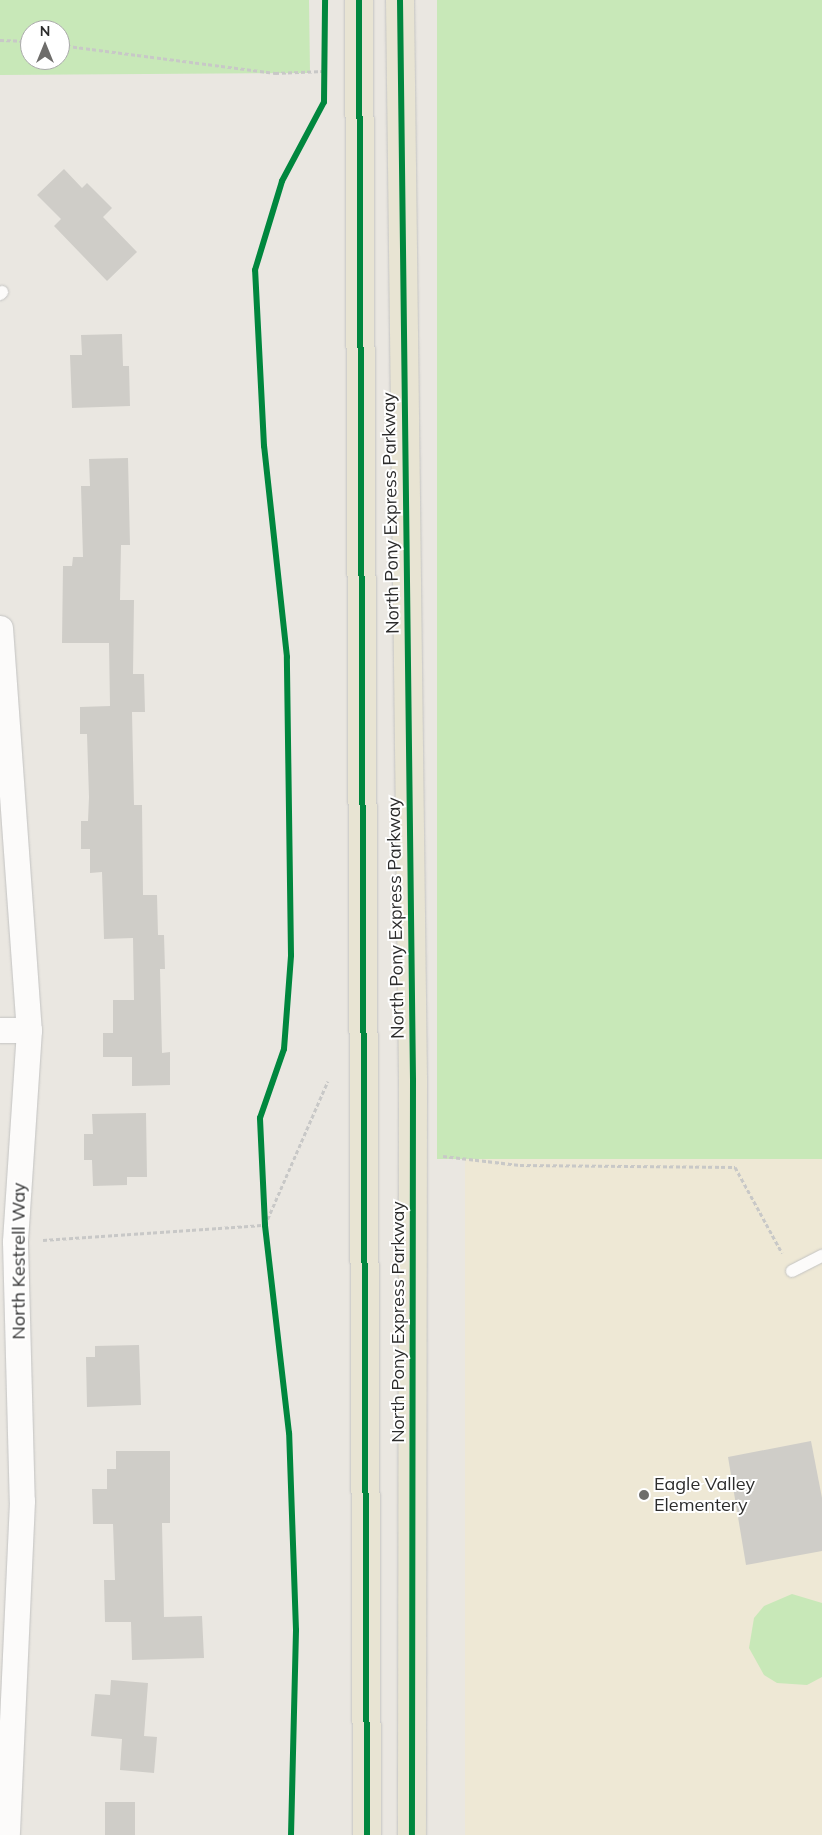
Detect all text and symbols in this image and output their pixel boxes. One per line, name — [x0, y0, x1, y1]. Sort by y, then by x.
north arrow — [20, 20, 70, 70]
text: N — [40, 22, 50, 40]
street label: North Pony Express Parkway — [378, 392, 404, 634]
street label: North Pony Express Parkway — [383, 797, 409, 1039]
street label: North Kestrell Way — [8, 1182, 30, 1340]
street label: North Pony Express Parkway — [387, 1201, 409, 1443]
place label: Eagle Valley Elementery — [654, 1474, 755, 1516]
marker: Eagle Valley Elementery — [638, 1489, 650, 1501]

